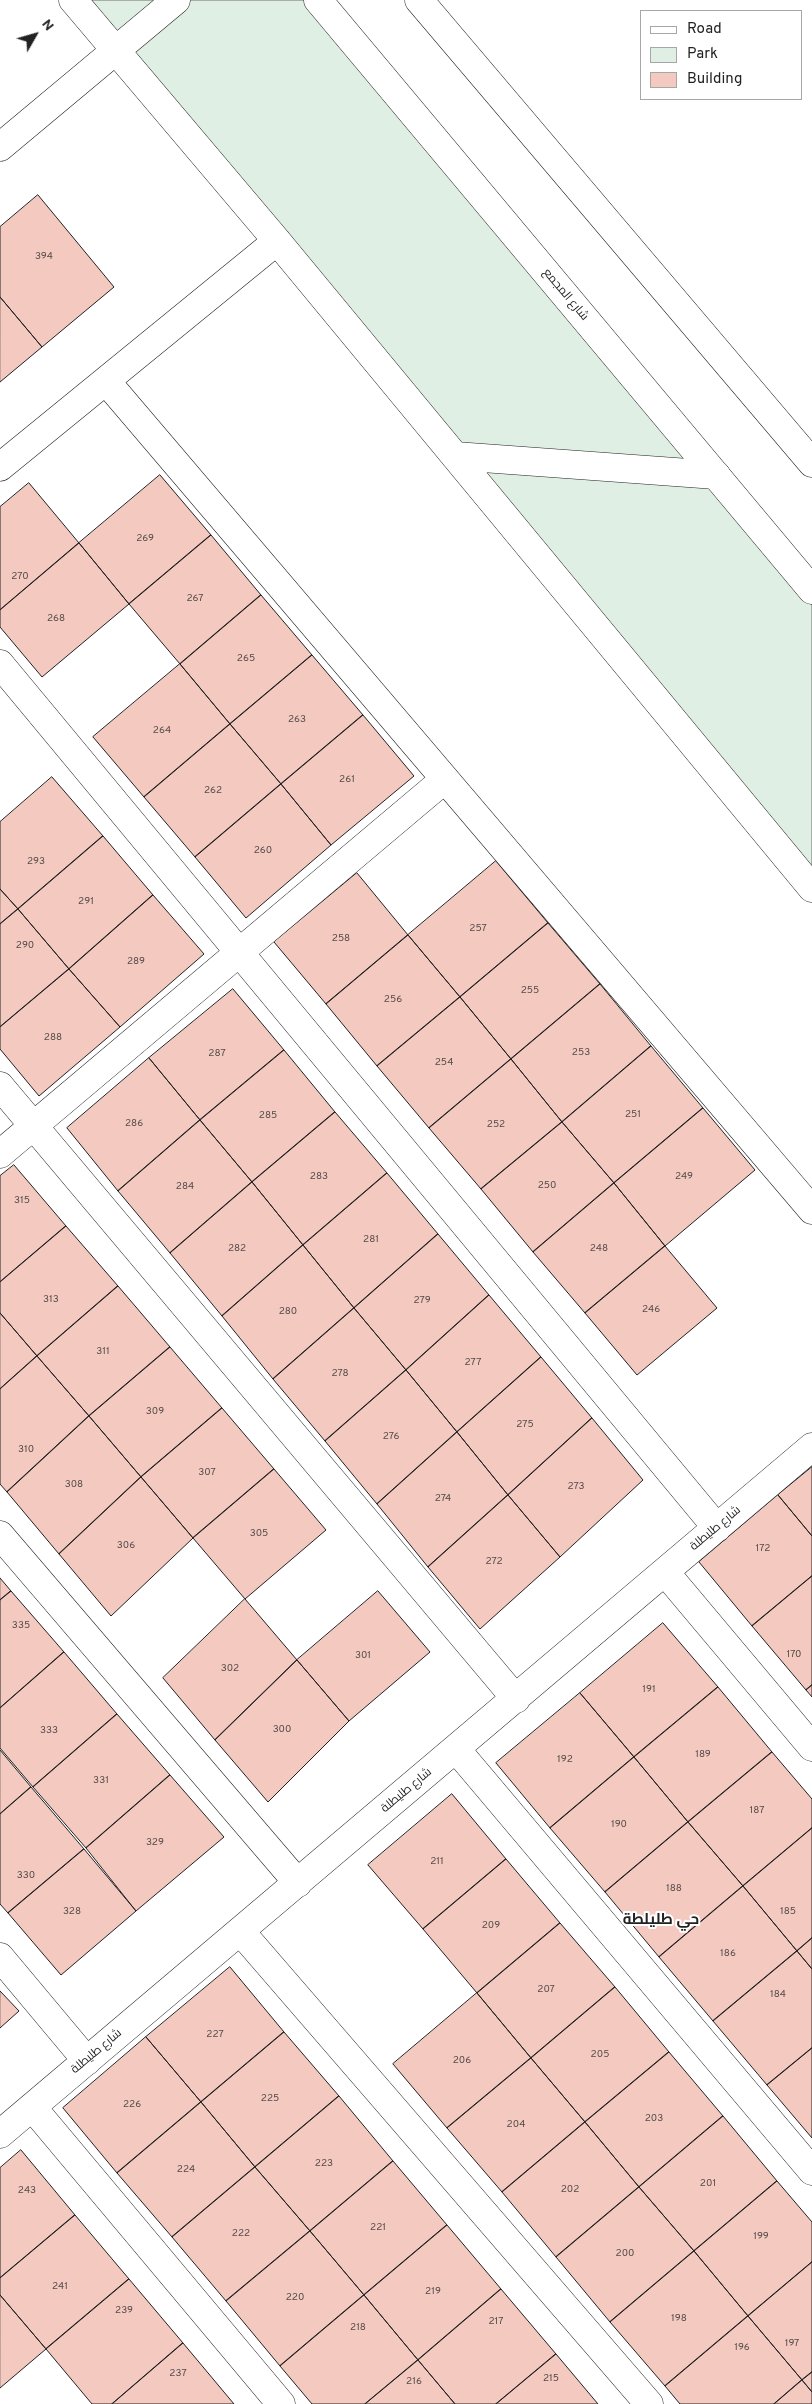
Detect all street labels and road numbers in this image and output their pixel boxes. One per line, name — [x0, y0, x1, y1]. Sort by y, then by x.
street label: شارع المجمع — [539, 266, 591, 324]
street label: شارع طليطلة — [688, 1504, 744, 1554]
street label: شارع طليطلة — [379, 1766, 435, 1816]
street label: شارع طليطلة — [69, 2027, 125, 2077]

